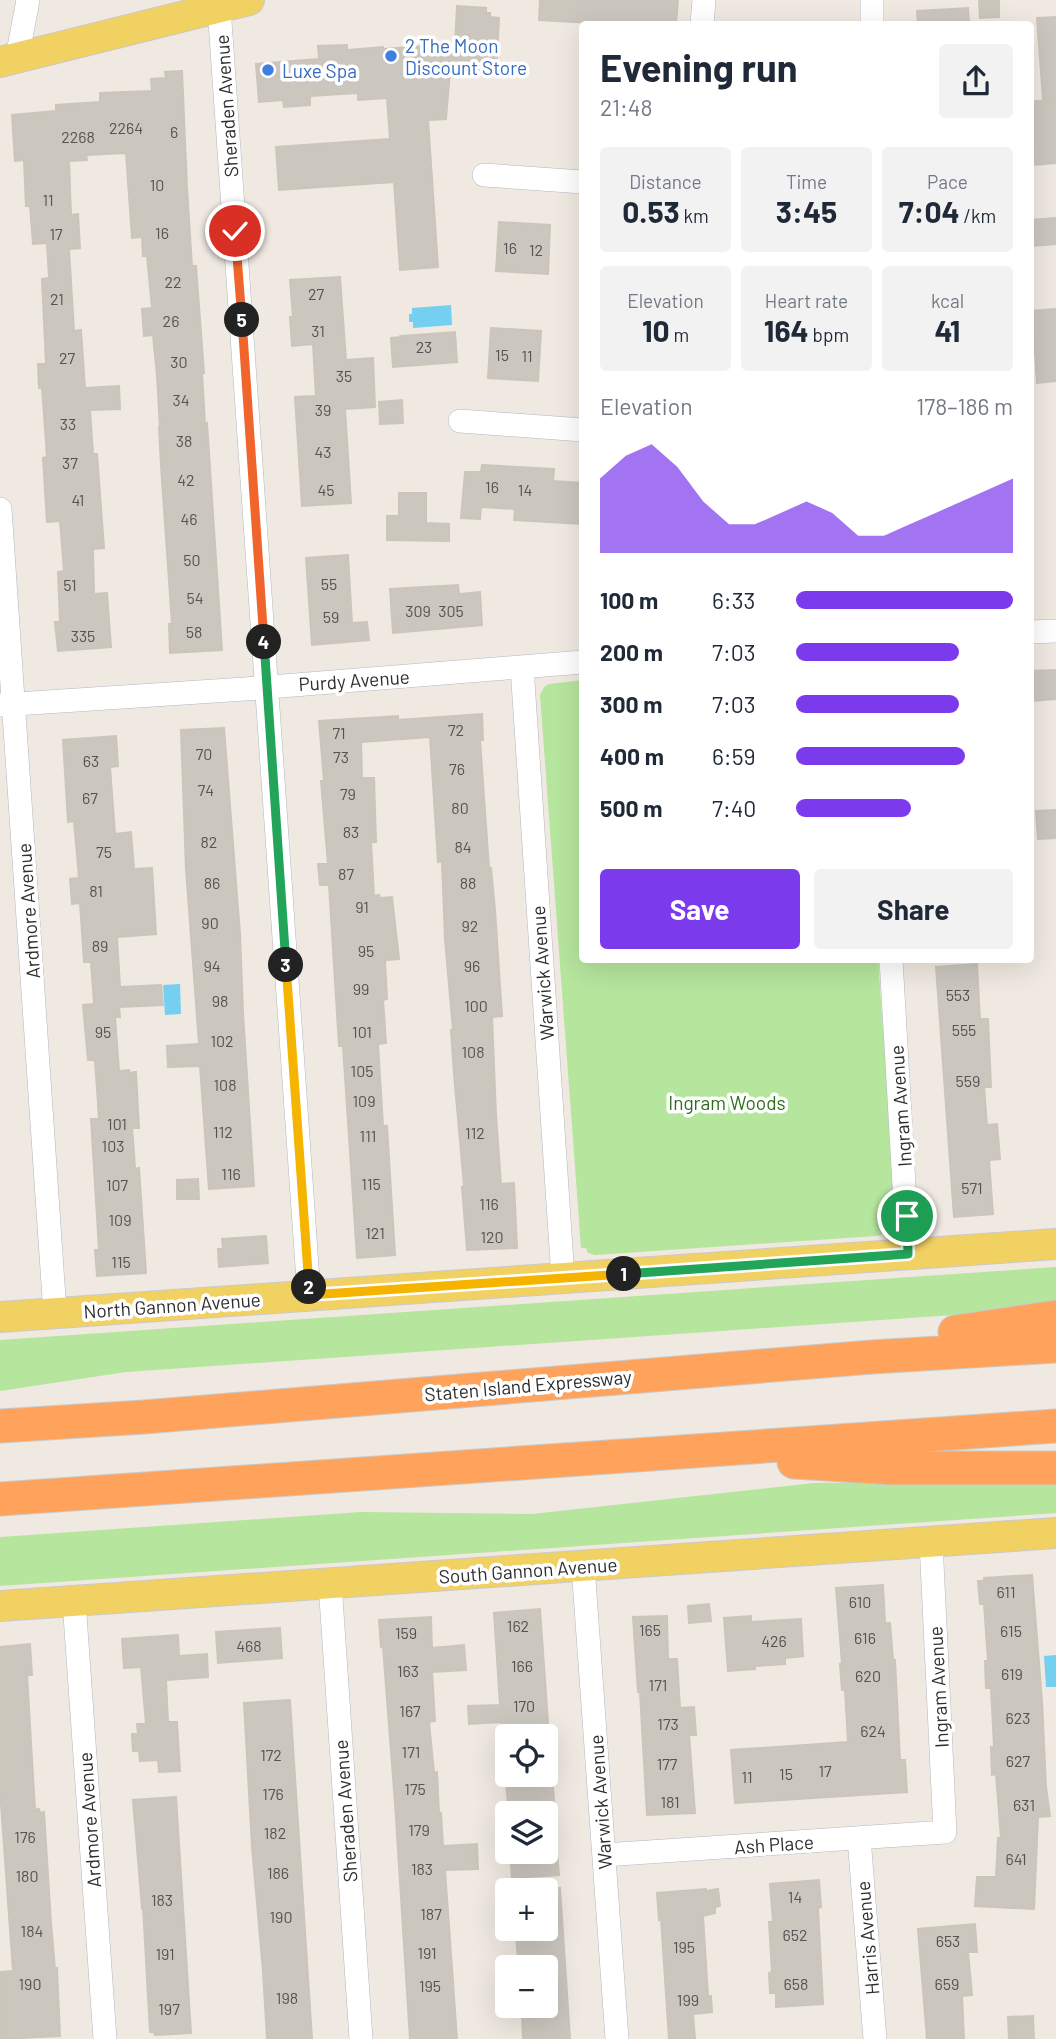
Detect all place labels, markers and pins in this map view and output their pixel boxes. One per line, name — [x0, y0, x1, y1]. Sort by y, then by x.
place label: 2 The Moon Discount Store — [405, 34, 527, 79]
marker: 2 The Moon Discount Store — [383, 48, 399, 64]
place label: Luxe Spa — [282, 59, 357, 82]
marker: Luxe Spa — [260, 62, 276, 78]
pin — [205, 201, 265, 261]
pin: 5 — [224, 302, 260, 338]
pin: 4 — [246, 624, 282, 660]
pin: 3 — [268, 948, 304, 982]
pin — [877, 1186, 937, 1246]
pin: 1 — [606, 1256, 642, 1292]
pin: 2 — [292, 1270, 326, 1304]

